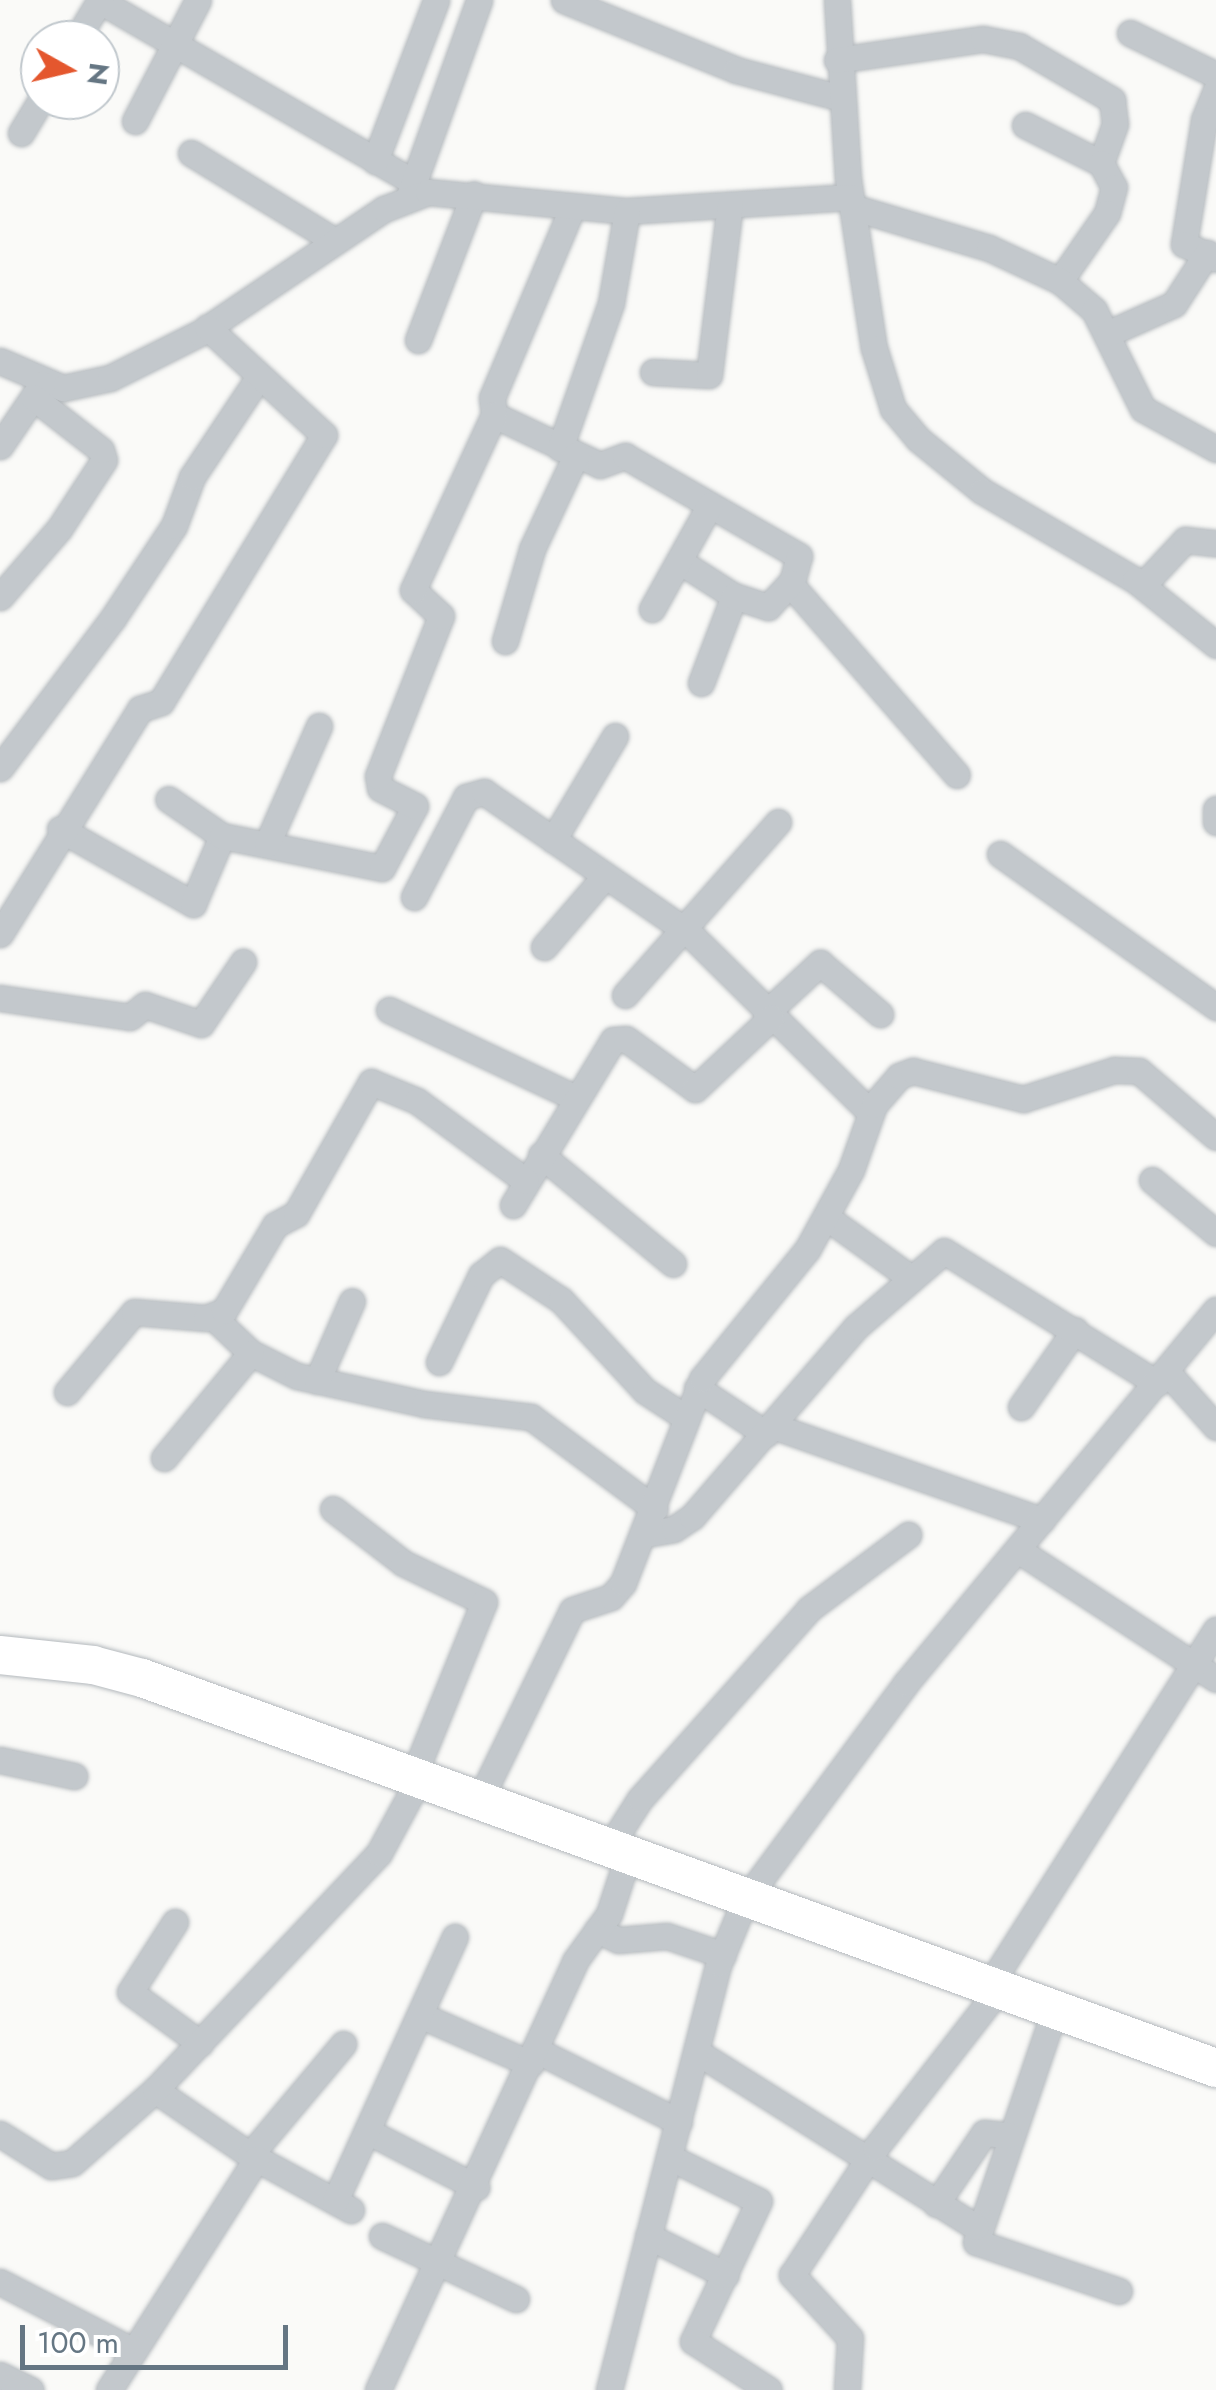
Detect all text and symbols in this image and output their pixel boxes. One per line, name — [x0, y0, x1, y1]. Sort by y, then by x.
north arrow — [20, 20, 120, 120]
text: N — [76, 60, 120, 88]
scale bar — [25, 2305, 292, 2367]
text: 100 m — [37, 2321, 119, 2364]

